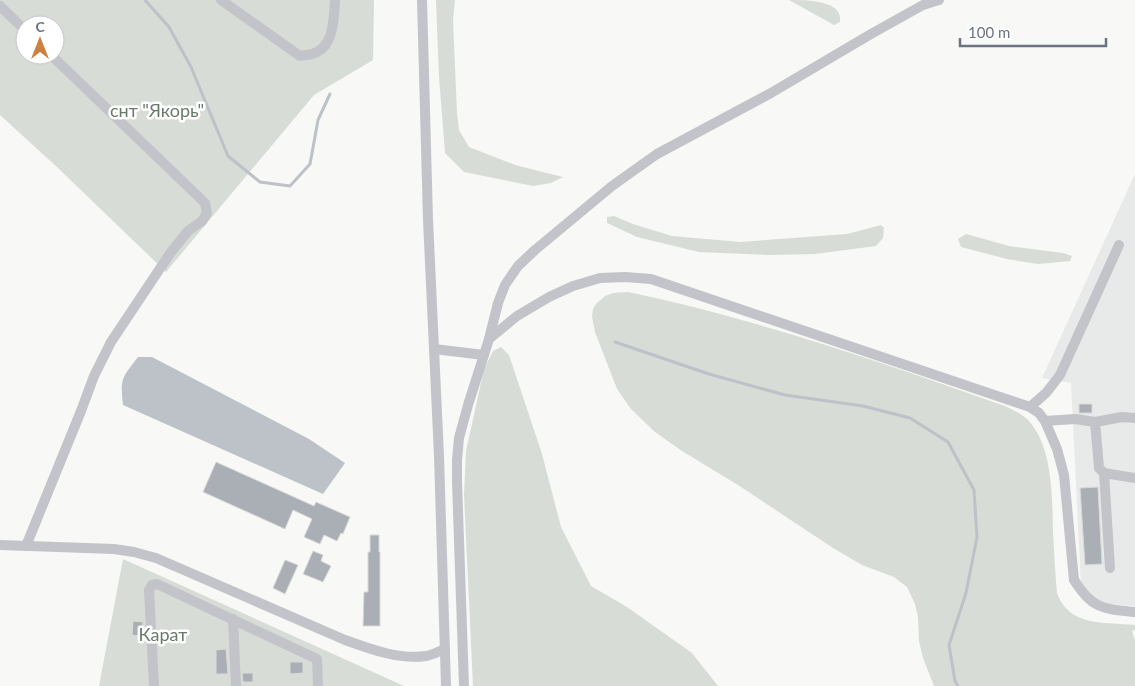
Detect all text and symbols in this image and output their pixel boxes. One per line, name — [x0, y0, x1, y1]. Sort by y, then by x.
north arrow — [15, 15, 65, 65]
scale bar — [960, 15, 1106, 47]
text: С — [35, 18, 45, 35]
text: 100 m — [968, 23, 1010, 41]
park label: снт "Якорь" — [110, 99, 204, 121]
park label: Карат — [139, 623, 187, 645]

